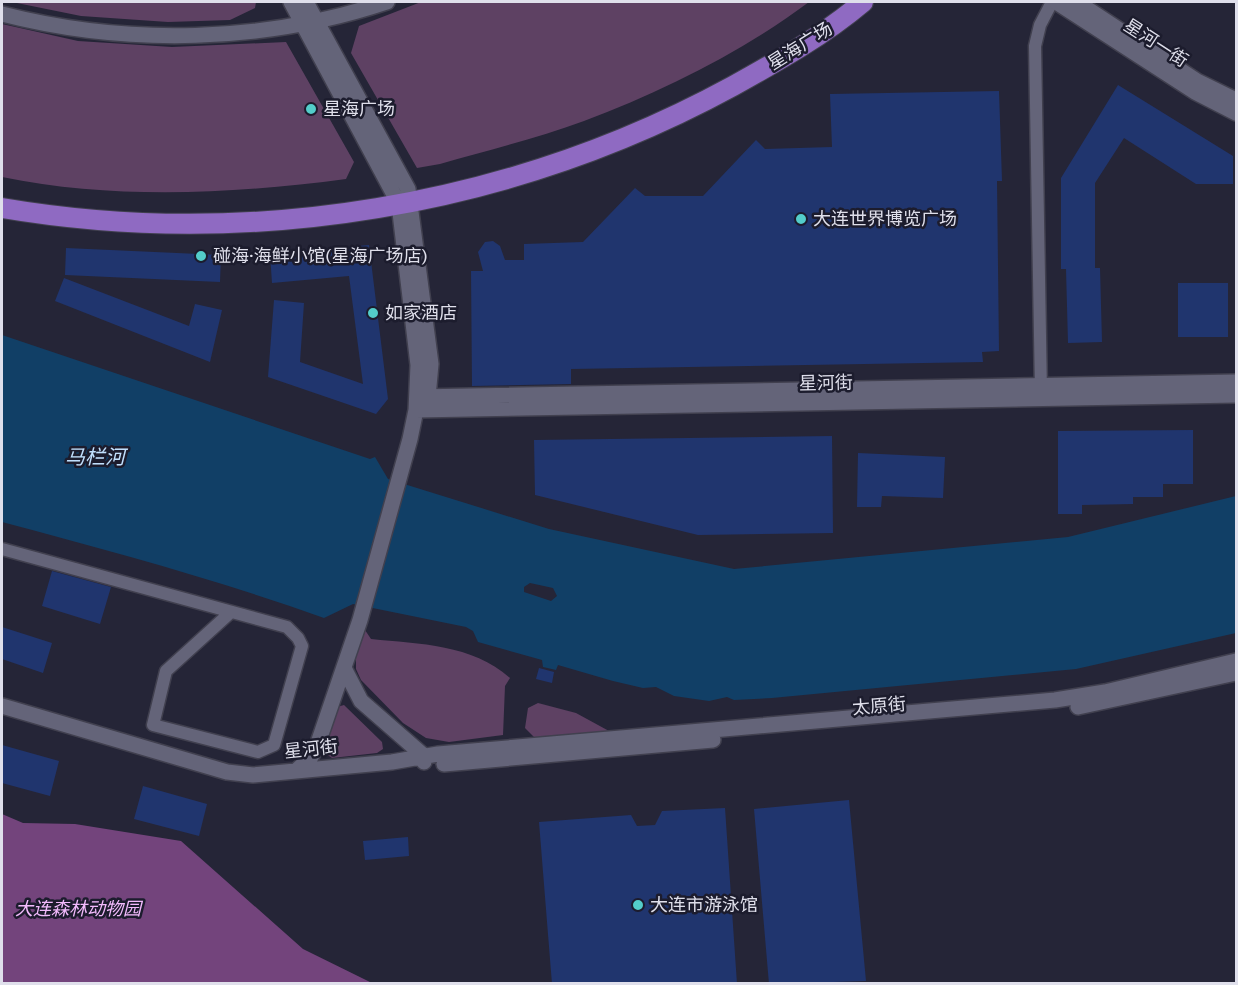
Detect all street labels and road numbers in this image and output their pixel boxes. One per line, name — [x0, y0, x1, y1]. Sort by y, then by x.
street label: 星河一街 — [1120, 14, 1192, 71]
street label: 星海广场 — [764, 18, 836, 74]
street label: 星河街 — [799, 372, 853, 393]
street label: 太原街 — [851, 693, 907, 718]
street label: 星河街 — [283, 735, 339, 762]

